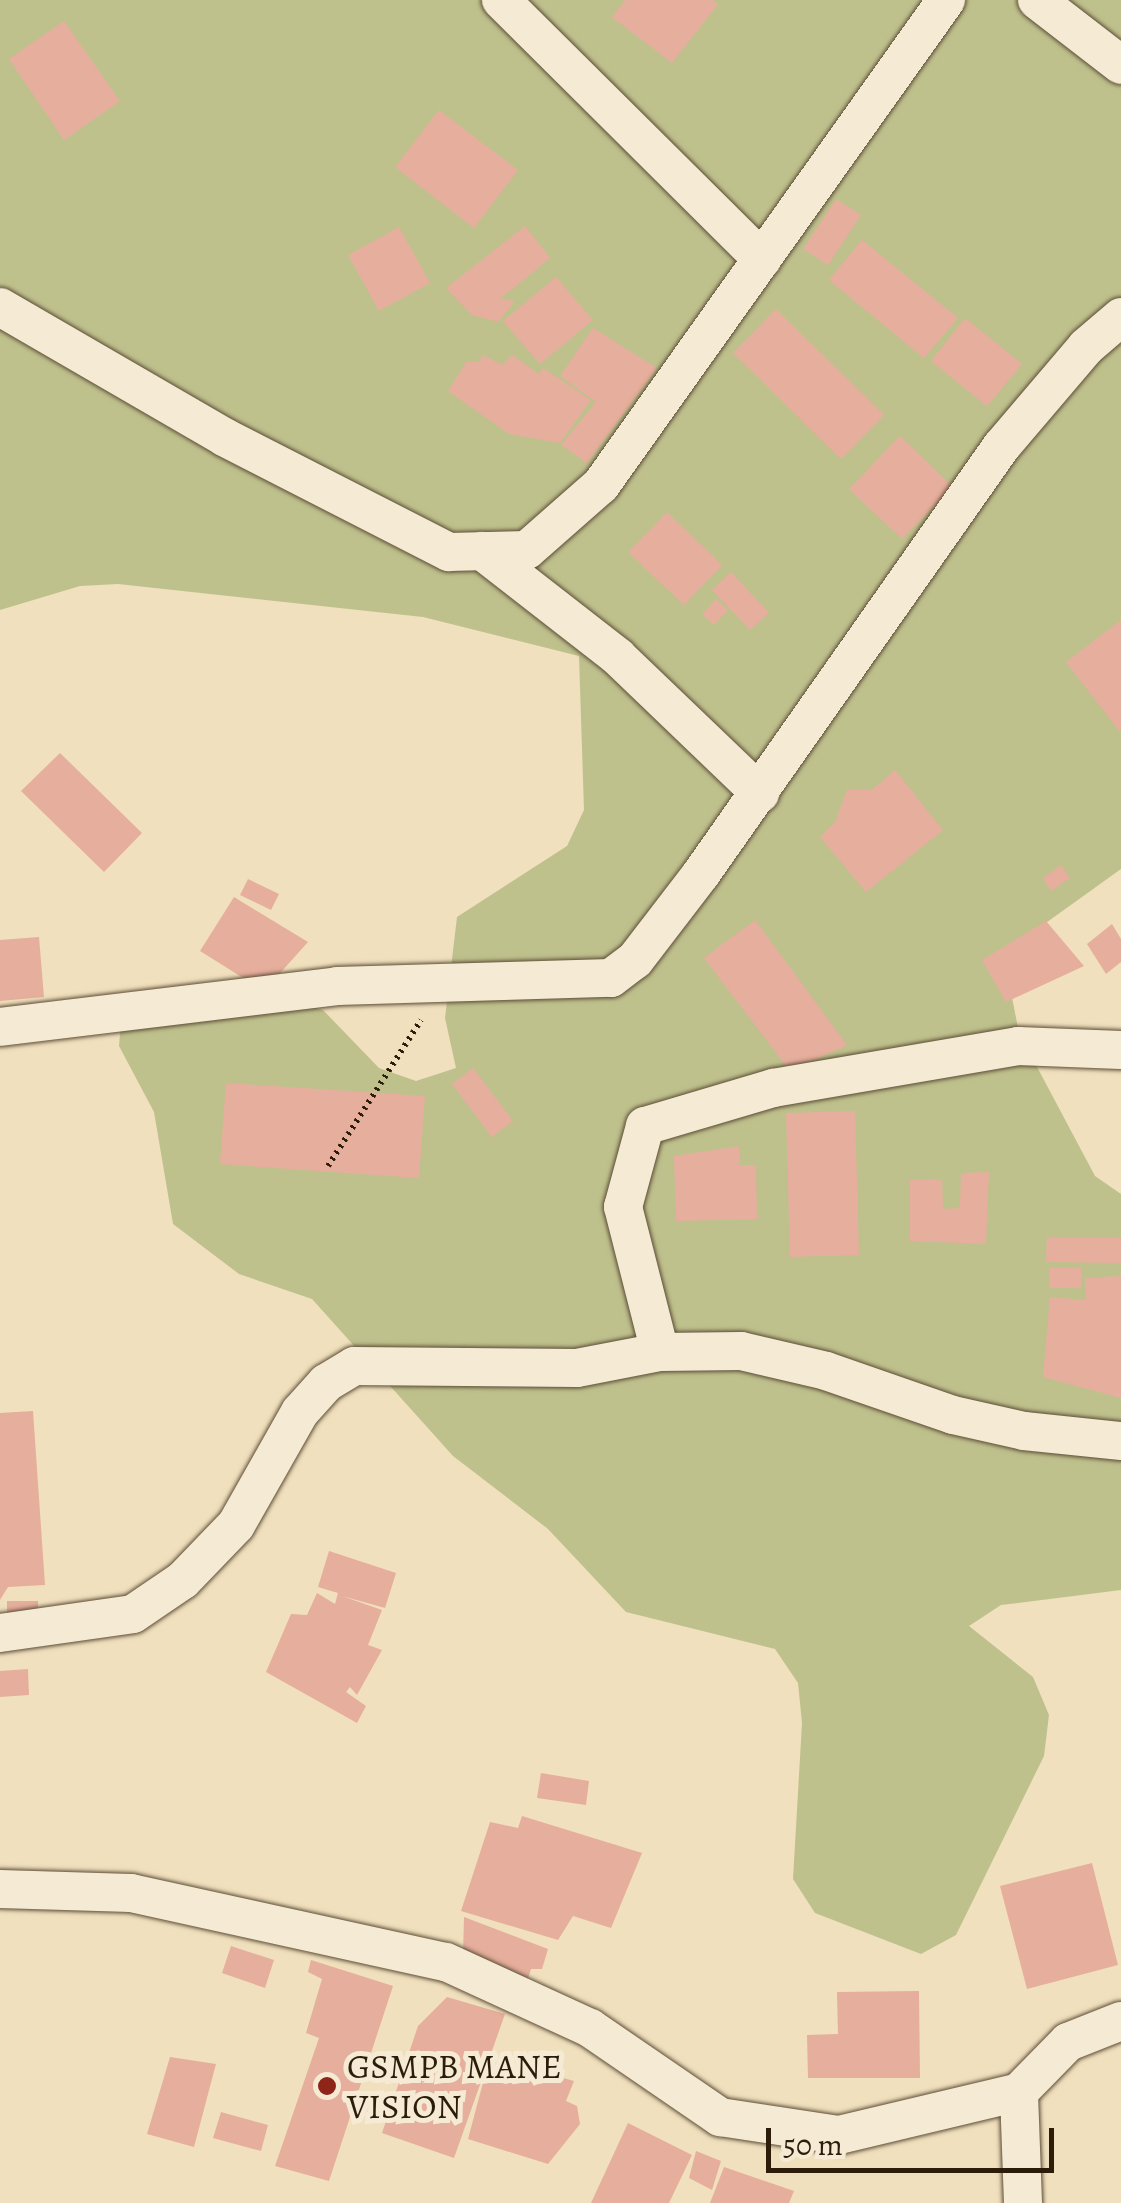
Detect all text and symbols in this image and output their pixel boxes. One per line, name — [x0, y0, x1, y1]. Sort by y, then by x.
place label: GSMPB MANE VISION — [347, 2045, 562, 2127]
marker: GSMPB MANE VISION — [316, 2075, 338, 2097]
scale bar — [771, 2108, 1058, 2170]
text: 50 m — [783, 2125, 843, 2165]

